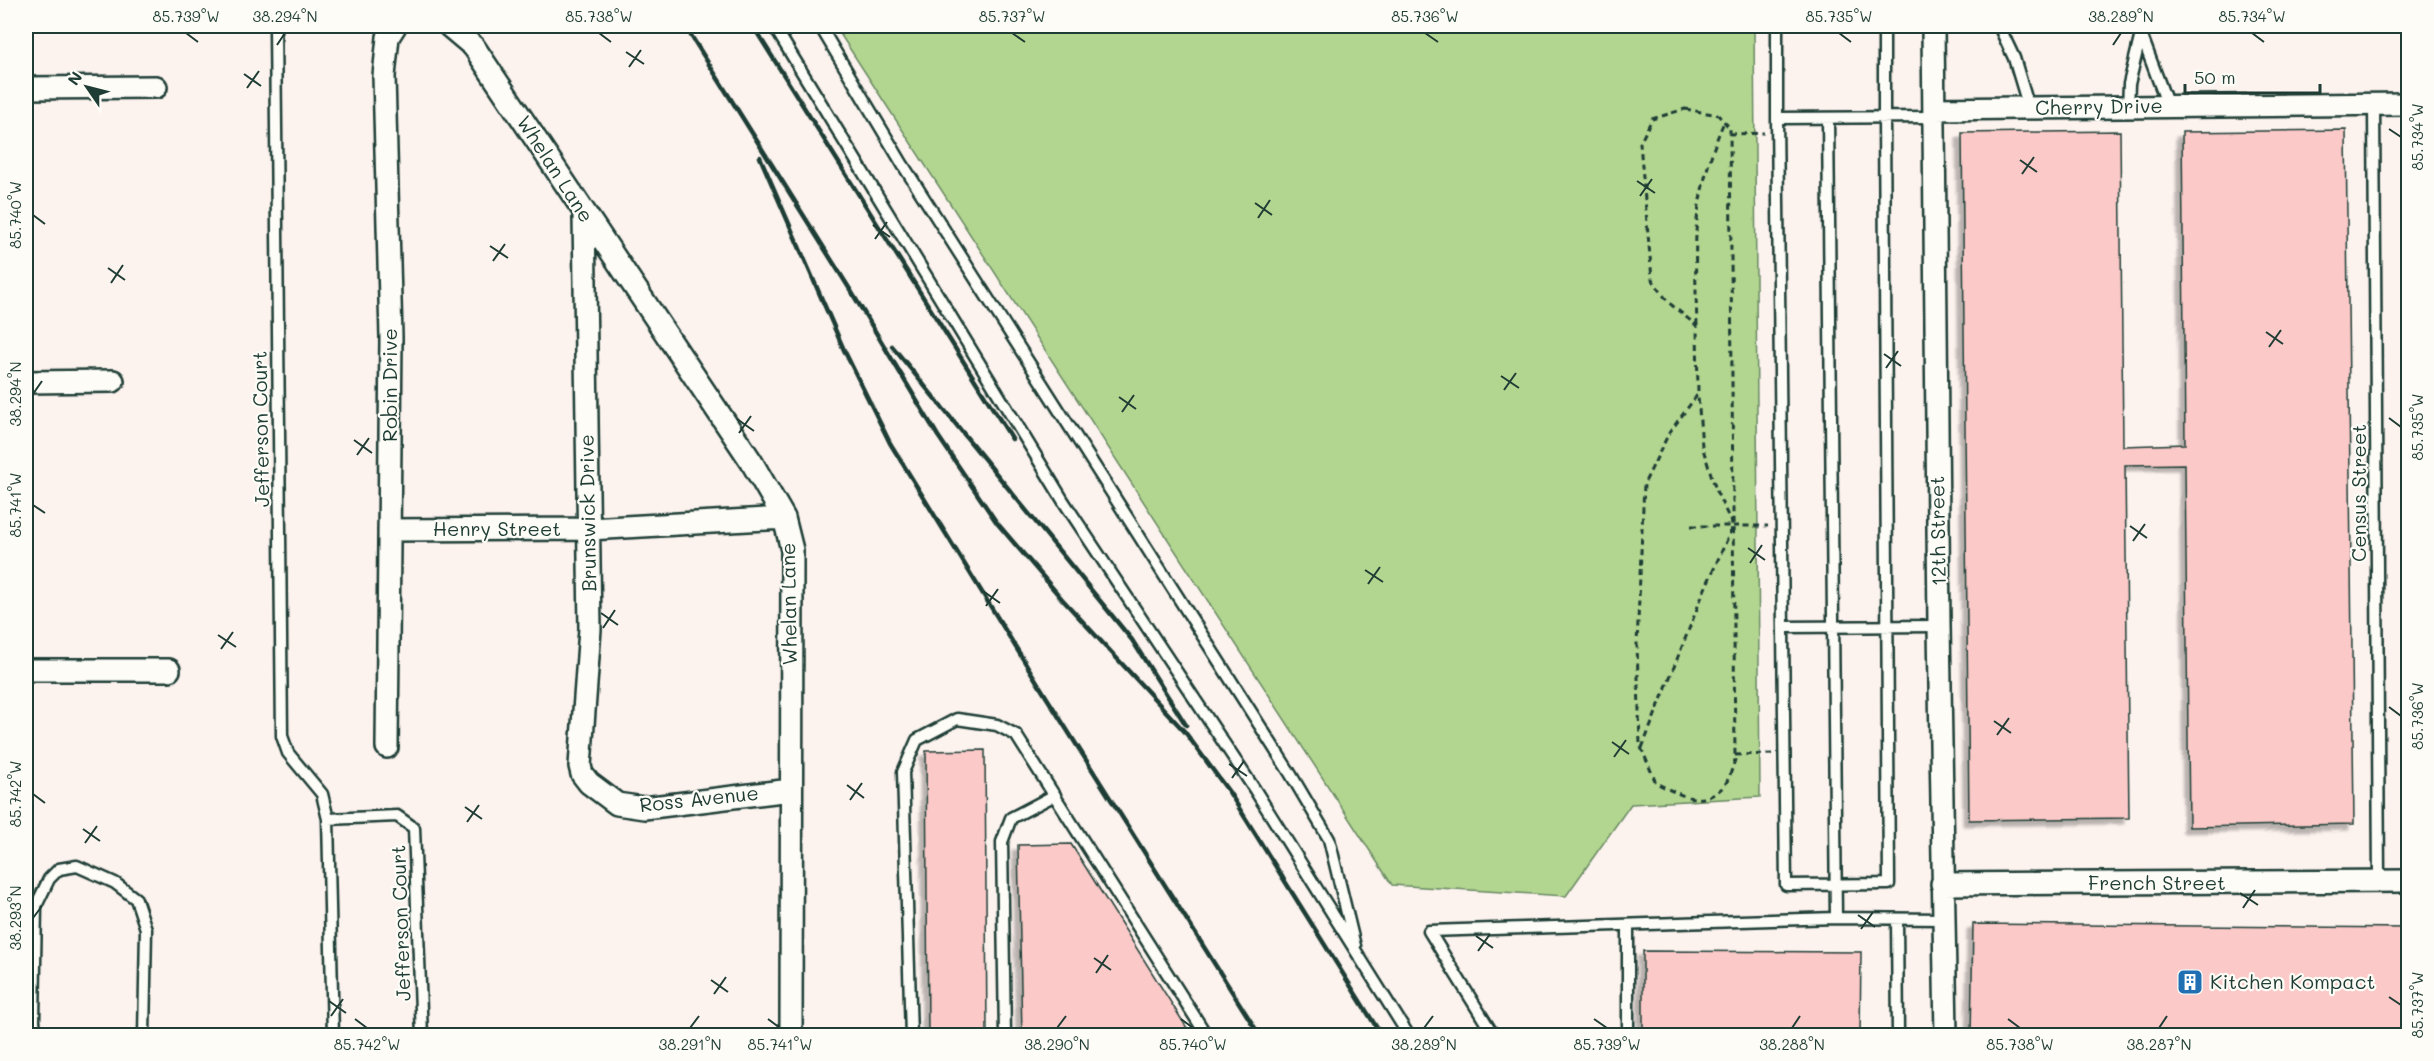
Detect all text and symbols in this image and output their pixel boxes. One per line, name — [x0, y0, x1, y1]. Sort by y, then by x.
text: 85.739°W — [152, 6, 220, 26]
text: 38.294°N — [252, 6, 318, 26]
text: 85.738°W — [565, 6, 633, 26]
text: 85.737°W — [979, 6, 1045, 26]
text: 85.736°W — [1391, 6, 1459, 26]
text: 85.735°W — [1805, 6, 1873, 26]
text: 38.289°N — [2088, 6, 2154, 26]
text: 85.734°W — [2218, 6, 2286, 26]
north arrow — [57, 57, 117, 117]
scale bar — [2185, 57, 2320, 95]
text: 50 m — [2194, 65, 2236, 89]
text: N — [62, 67, 86, 89]
street label: Cherry Drive — [2035, 92, 2163, 120]
text: 85.734°W — [2407, 103, 2427, 171]
street label: Whelan Lane — [512, 110, 600, 227]
text: 85.740°W — [5, 181, 25, 249]
street label: Robin Drive — [376, 328, 402, 442]
street label: Jefferson Court — [246, 351, 274, 507]
text: 38.294°N — [5, 361, 25, 427]
text: 85.735°W — [2407, 393, 2427, 461]
street label: Census Street — [2345, 424, 2371, 562]
street label: Brunswick Drive — [573, 434, 601, 592]
text: 85.741°W — [5, 472, 25, 538]
street label: 12th Street — [1923, 476, 1951, 586]
street label: Henry Street — [433, 515, 561, 541]
street label: Whelan Lane — [774, 542, 802, 666]
text: 85.736°W — [2407, 682, 2427, 750]
text: 85.742°W — [5, 761, 25, 827]
street label: Ross Avenue — [638, 779, 760, 817]
street label: Jefferson Court — [384, 844, 416, 1002]
street label: French Street — [2088, 869, 2226, 895]
text: 38.293°N — [5, 885, 25, 951]
building icon: Kitchen Kompact — [2175, 967, 2205, 997]
place label: Kitchen Kompact — [2210, 968, 2375, 994]
text: 85.737°W — [2407, 972, 2427, 1038]
text: 85.742°W — [334, 1034, 400, 1054]
text: 38.291°N — [658, 1034, 722, 1054]
text: 85.741°W — [747, 1034, 813, 1054]
text: 38.290°N — [1024, 1034, 1090, 1054]
text: 85.740°W — [1159, 1034, 1227, 1054]
text: 38.289°N — [1391, 1034, 1457, 1054]
text: 85.739°W — [1573, 1034, 1641, 1054]
text: 38.288°N — [1759, 1034, 1825, 1054]
text: 85.738°W — [1986, 1034, 2054, 1054]
text: 38.287°N — [2127, 1034, 2191, 1054]

